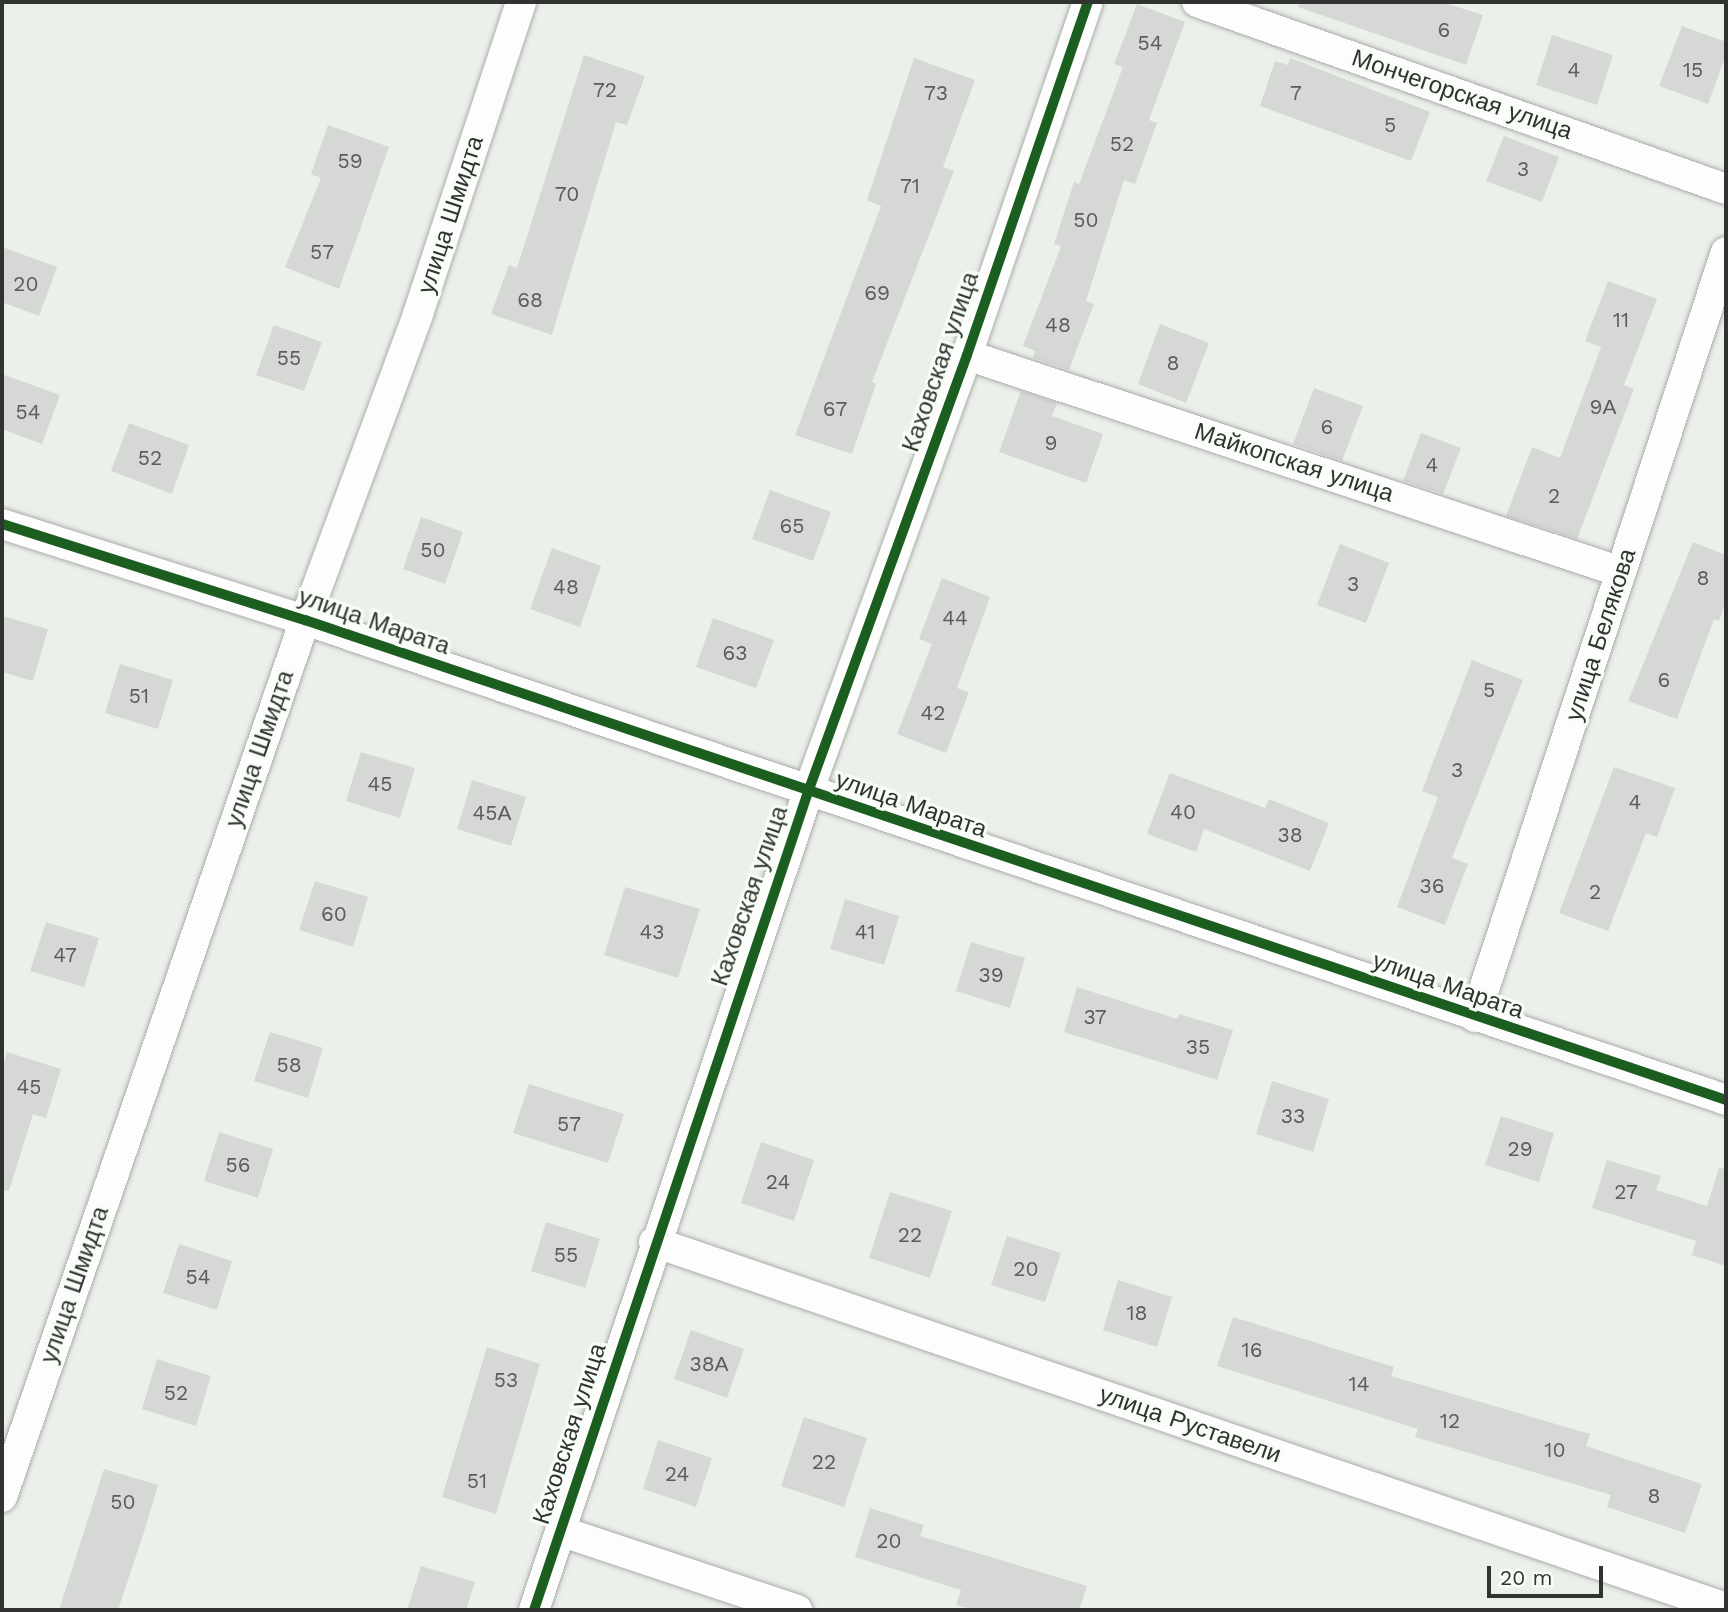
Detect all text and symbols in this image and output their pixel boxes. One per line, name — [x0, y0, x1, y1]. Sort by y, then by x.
house number: 6 — [1438, 17, 1450, 43]
house number: 54 — [1137, 30, 1163, 56]
street label: Мончегорская улица — [1348, 44, 1576, 146]
house number: 4 — [1568, 57, 1580, 83]
house number: 15 — [1683, 57, 1703, 83]
house number: 72 — [593, 77, 617, 103]
house number: 73 — [924, 80, 948, 106]
house number: 7 — [1290, 80, 1302, 106]
house number: 5 — [1384, 112, 1396, 138]
house number: 52 — [1110, 131, 1134, 157]
street label: улица Шмидта — [412, 132, 490, 298]
house number: 59 — [337, 148, 363, 174]
house number: 3 — [1517, 156, 1529, 182]
house number: 71 — [900, 173, 920, 199]
house number: 70 — [555, 181, 579, 207]
house number: 50 — [1073, 207, 1099, 233]
house number: 57 — [310, 239, 334, 265]
street label: Каховская улица — [897, 268, 985, 456]
house number: 20 — [13, 271, 39, 297]
house number: 69 — [864, 280, 890, 306]
house number: 68 — [517, 287, 543, 313]
house number: 11 — [1613, 307, 1629, 333]
house number: 48 — [1045, 312, 1071, 338]
house number: 55 — [277, 345, 301, 371]
house number: 8 — [1167, 350, 1179, 376]
house number: 9А — [1590, 394, 1616, 420]
house number: 67 — [823, 396, 847, 422]
house number: 54 — [15, 399, 41, 425]
house number: 6 — [1321, 414, 1333, 440]
street label: Майкопская улица — [1191, 417, 1397, 509]
house number: 9 — [1045, 430, 1057, 456]
house number: 52 — [138, 445, 162, 471]
house number: 4 — [1426, 452, 1438, 478]
house number: 2 — [1548, 483, 1560, 509]
house number: 65 — [780, 513, 804, 539]
house number: 50 — [420, 537, 446, 563]
street label: улица Белякова — [1560, 545, 1642, 725]
house number: 8 — [1697, 565, 1709, 591]
house number: 3 — [1347, 571, 1359, 597]
house number: 48 — [553, 574, 579, 600]
street label: улица Марата — [295, 583, 453, 661]
house number: 44 — [942, 605, 968, 631]
house number: 63 — [722, 640, 748, 666]
street label: улица Шмидта — [220, 667, 300, 831]
house number: 6 — [1658, 667, 1670, 693]
house number: 5 — [1483, 677, 1495, 703]
house number: 51 — [129, 683, 149, 709]
house number: 42 — [920, 700, 946, 726]
house number: 3 — [1451, 757, 1463, 783]
street label: улица Марата — [832, 766, 990, 844]
house number: 45 — [367, 771, 393, 797]
house number: 4 — [1629, 789, 1641, 815]
house number: 40 — [1170, 799, 1196, 825]
house number: 45А — [472, 800, 512, 826]
street label: Каховская улица — [706, 802, 794, 990]
house number: 38 — [1277, 822, 1303, 848]
house number: 36 — [1419, 873, 1445, 899]
house number: 2 — [1589, 879, 1601, 905]
house number: 60 — [321, 901, 347, 927]
house number: 43 — [639, 919, 665, 945]
house number: 41 — [855, 919, 875, 945]
house number: 47 — [53, 942, 77, 968]
street label: улица Марата — [1369, 947, 1527, 1025]
house number: 39 — [978, 962, 1004, 988]
house number: 37 — [1083, 1004, 1107, 1030]
house number: 35 — [1186, 1034, 1210, 1060]
house number: 58 — [276, 1052, 302, 1078]
house number: 45 — [16, 1074, 42, 1100]
house number: 33 — [1281, 1103, 1305, 1129]
house number: 57 — [557, 1111, 581, 1137]
house number: 29 — [1507, 1136, 1533, 1162]
house number: 56 — [226, 1152, 250, 1178]
house number: 24 — [766, 1169, 790, 1195]
house number: 27 — [1614, 1179, 1638, 1205]
street label: улица Шмидта — [35, 1203, 115, 1367]
house number: 22 — [898, 1222, 922, 1248]
house number: 55 — [554, 1242, 578, 1268]
house number: 20 — [1013, 1256, 1039, 1282]
house number: 54 — [185, 1264, 211, 1290]
house number: 18 — [1126, 1300, 1148, 1326]
house number: 16 — [1242, 1337, 1262, 1363]
street label: Каховская улица — [527, 1340, 613, 1528]
house number: 38А — [689, 1351, 729, 1377]
house number: 53 — [494, 1367, 518, 1393]
house number: 14 — [1348, 1371, 1370, 1397]
house number: 52 — [164, 1380, 188, 1406]
street label: улица Руставели — [1095, 1380, 1285, 1470]
house number: 12 — [1440, 1408, 1460, 1434]
house number: 10 — [1544, 1437, 1566, 1463]
house number: 22 — [812, 1449, 836, 1475]
house number: 24 — [665, 1461, 689, 1487]
house number: 51 — [467, 1468, 487, 1494]
house number: 8 — [1648, 1483, 1660, 1509]
house number: 50 — [110, 1489, 136, 1515]
house number: 20 — [876, 1528, 902, 1554]
scale bar — [1490, 1552, 1606, 1596]
text: 20 m — [1500, 1565, 1552, 1590]

